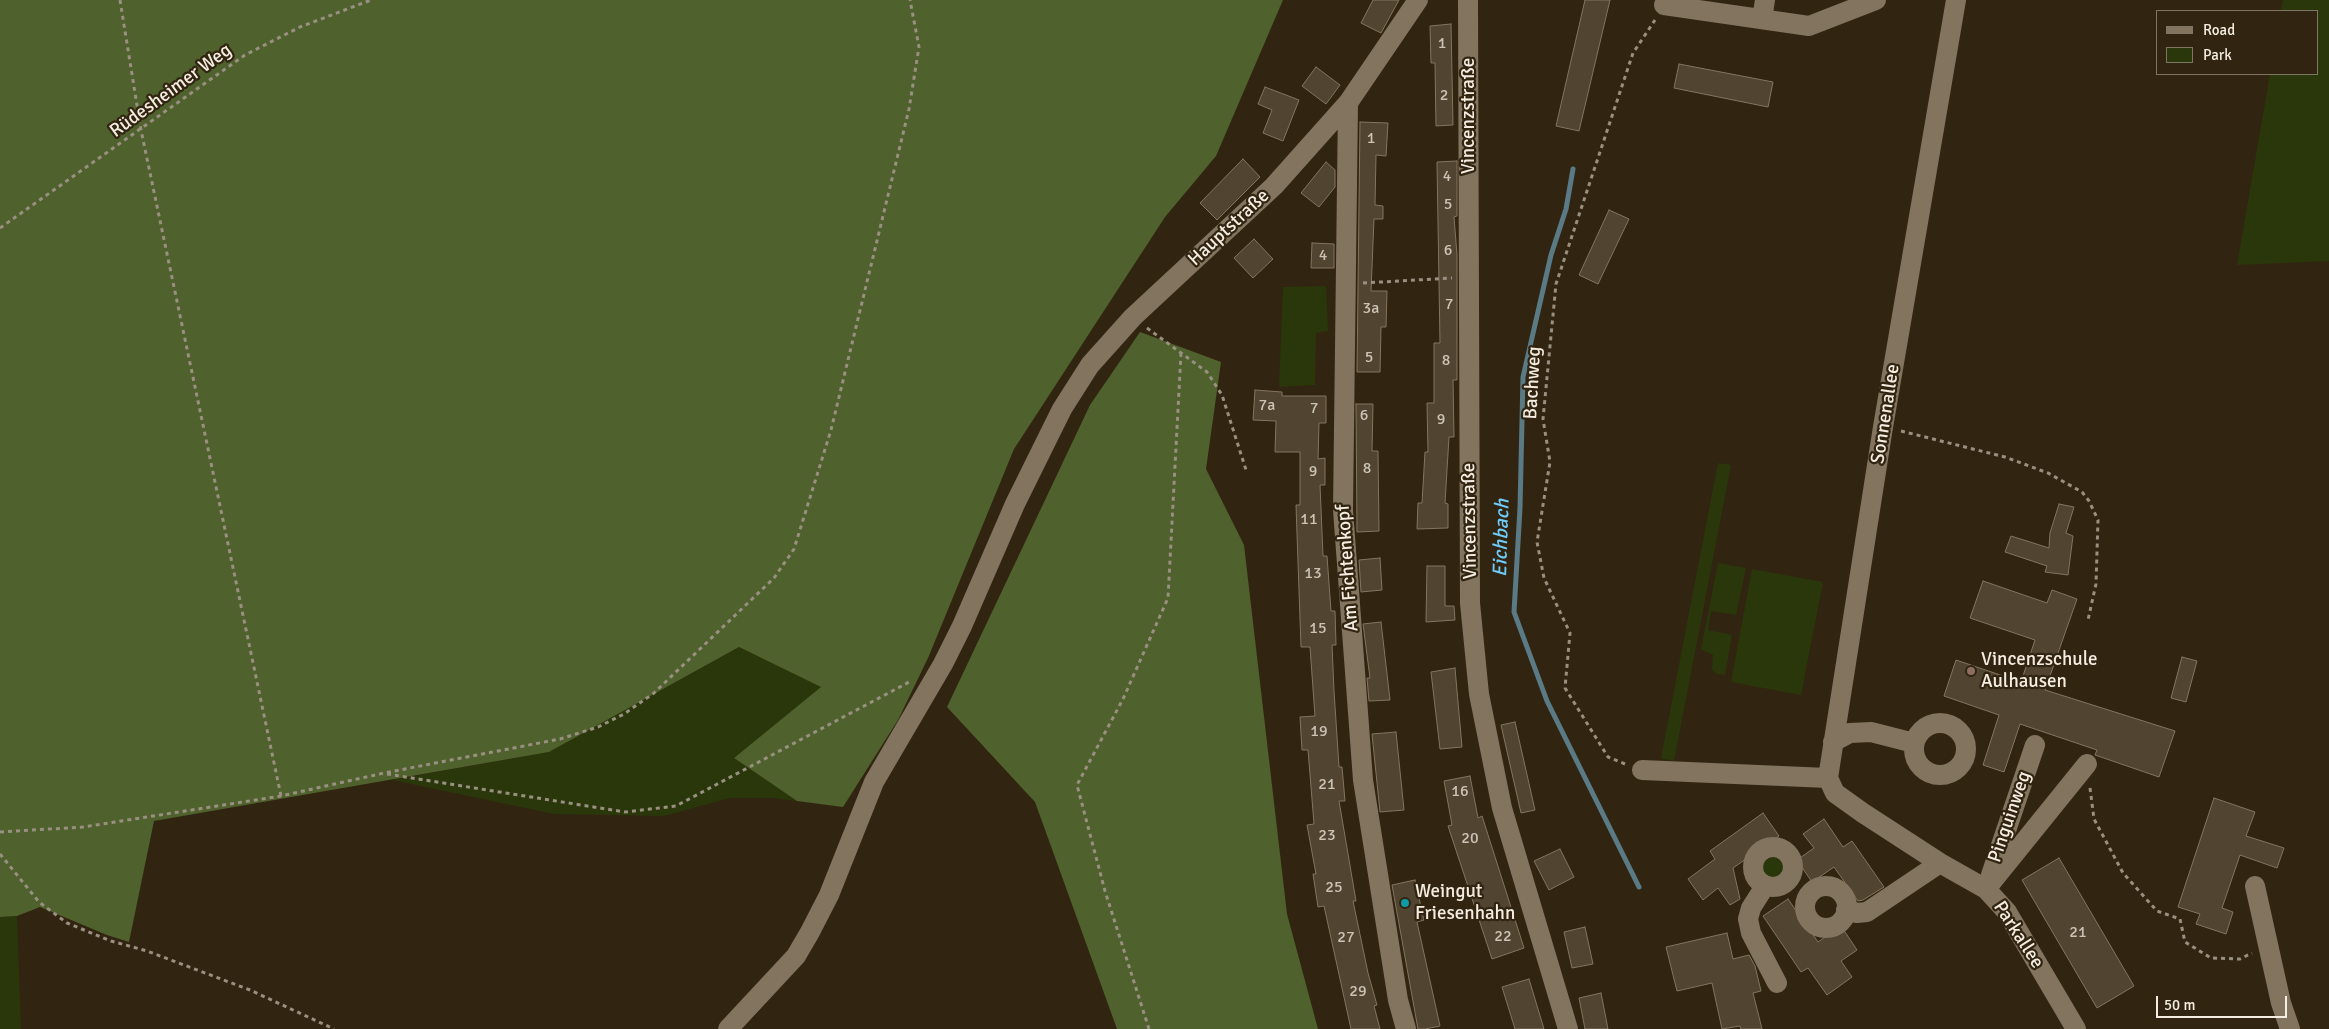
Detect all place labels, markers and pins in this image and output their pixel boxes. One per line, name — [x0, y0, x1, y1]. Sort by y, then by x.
place label: Vincenzschule Aulhausen — [1981, 649, 2098, 693]
marker: Vincenzschule Aulhausen — [1965, 665, 1977, 677]
place label: Weingut Friesenhahn — [1415, 881, 1515, 925]
marker: Weingut Friesenhahn — [1399, 897, 1411, 909]

